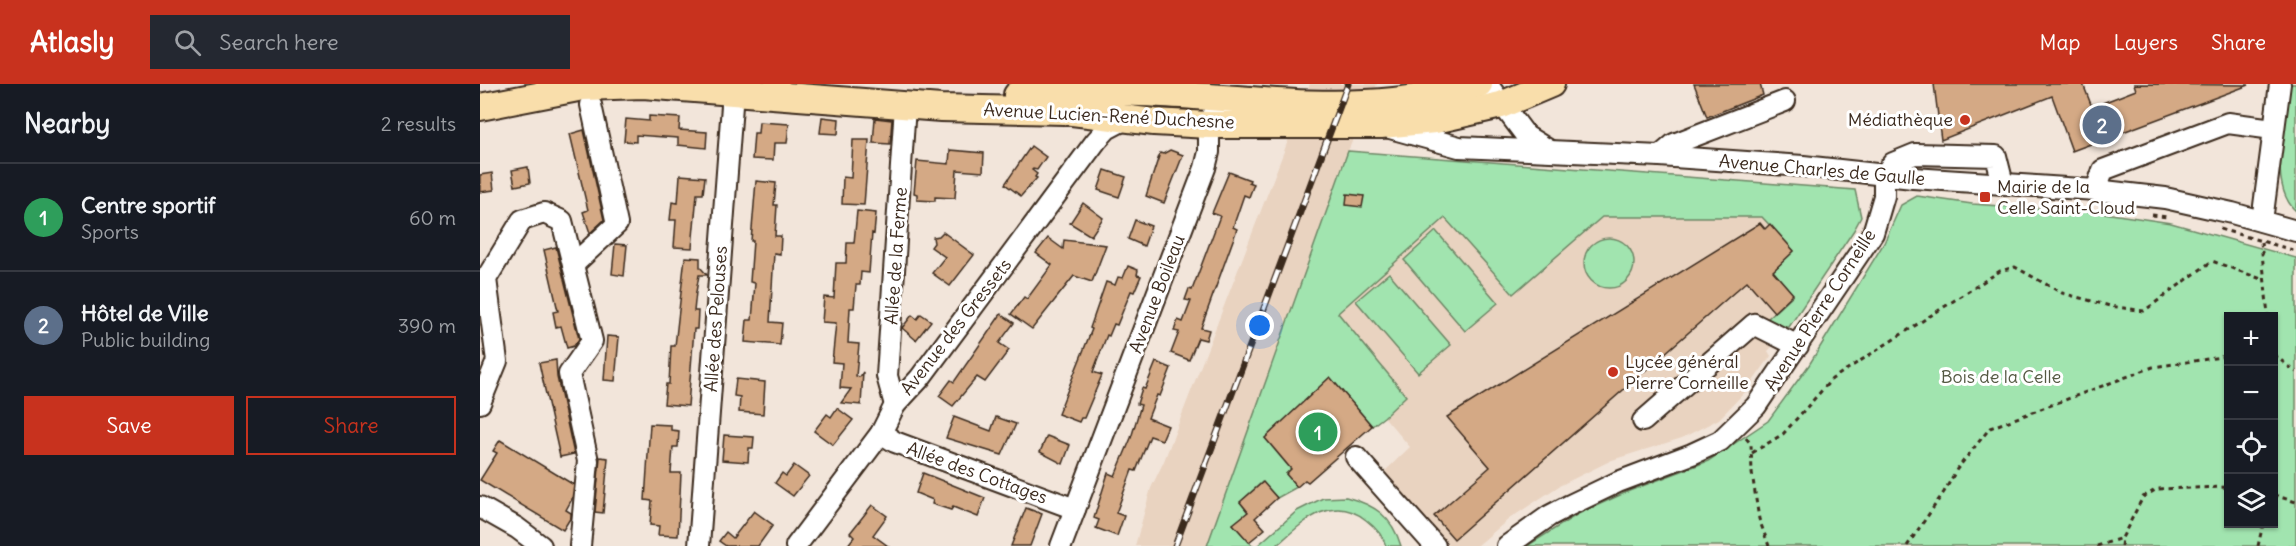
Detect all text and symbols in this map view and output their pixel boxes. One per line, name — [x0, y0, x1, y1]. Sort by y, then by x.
search box — [150, 15, 570, 69]
text: Atlasly — [30, 24, 114, 60]
icon: search — [171, 26, 204, 59]
text: Search here — [219, 28, 339, 56]
text: Map — [2040, 29, 2080, 56]
text: Layers — [2113, 29, 2178, 56]
text: Share — [2211, 29, 2266, 56]
street label: Avenue Lucien-René Duchesne — [983, 97, 1235, 134]
pin: 2 — [2082, 102, 2122, 147]
text: Nearby — [24, 107, 110, 140]
place label: Médiathèque — [1848, 108, 1953, 131]
text: 2 results — [381, 111, 456, 136]
marker: Médiathèque — [1958, 113, 1972, 127]
street label: Avenue Charles de Gaulle — [1718, 149, 1926, 190]
place label: Mairie de la Celle Saint-Cloud — [1997, 175, 2136, 219]
street label: Allée de la Ferme — [879, 186, 912, 326]
marker: Mairie de la Celle Saint-Cloud — [1978, 190, 1992, 204]
text: Centre sportif — [81, 191, 216, 219]
text: 1 — [40, 205, 47, 230]
text: 60 m — [409, 205, 456, 230]
text: Sports — [81, 219, 139, 244]
street label: Avenue Pierre Corneille — [1759, 224, 1881, 395]
street label: Avenue Boileau — [1123, 231, 1190, 356]
street label: Allée des Pelouses — [699, 245, 732, 393]
street label: Avenue des Gressets — [895, 254, 1016, 400]
text: Hôtel de Ville — [81, 299, 209, 327]
your location — [1245, 311, 1274, 340]
map controls — [2224, 312, 2278, 528]
button: + — [2224, 312, 2278, 366]
text: 2 — [38, 313, 49, 338]
text: 390 m — [398, 313, 456, 338]
text: Public building — [81, 327, 210, 352]
place label: Lycée général Pierre Corneille — [1625, 350, 1749, 394]
marker: Lycée général Pierre Corneille — [1606, 365, 1620, 379]
park label: Bois de la Celle — [1941, 365, 2061, 388]
button: − — [2224, 366, 2278, 420]
button: Save — [24, 396, 234, 455]
button: Share — [246, 396, 456, 455]
pin: 1 — [1298, 410, 1338, 454]
button: locate — [2224, 420, 2278, 474]
street label: Allée des Cottages — [904, 436, 1051, 509]
button: layers — [2224, 474, 2278, 528]

